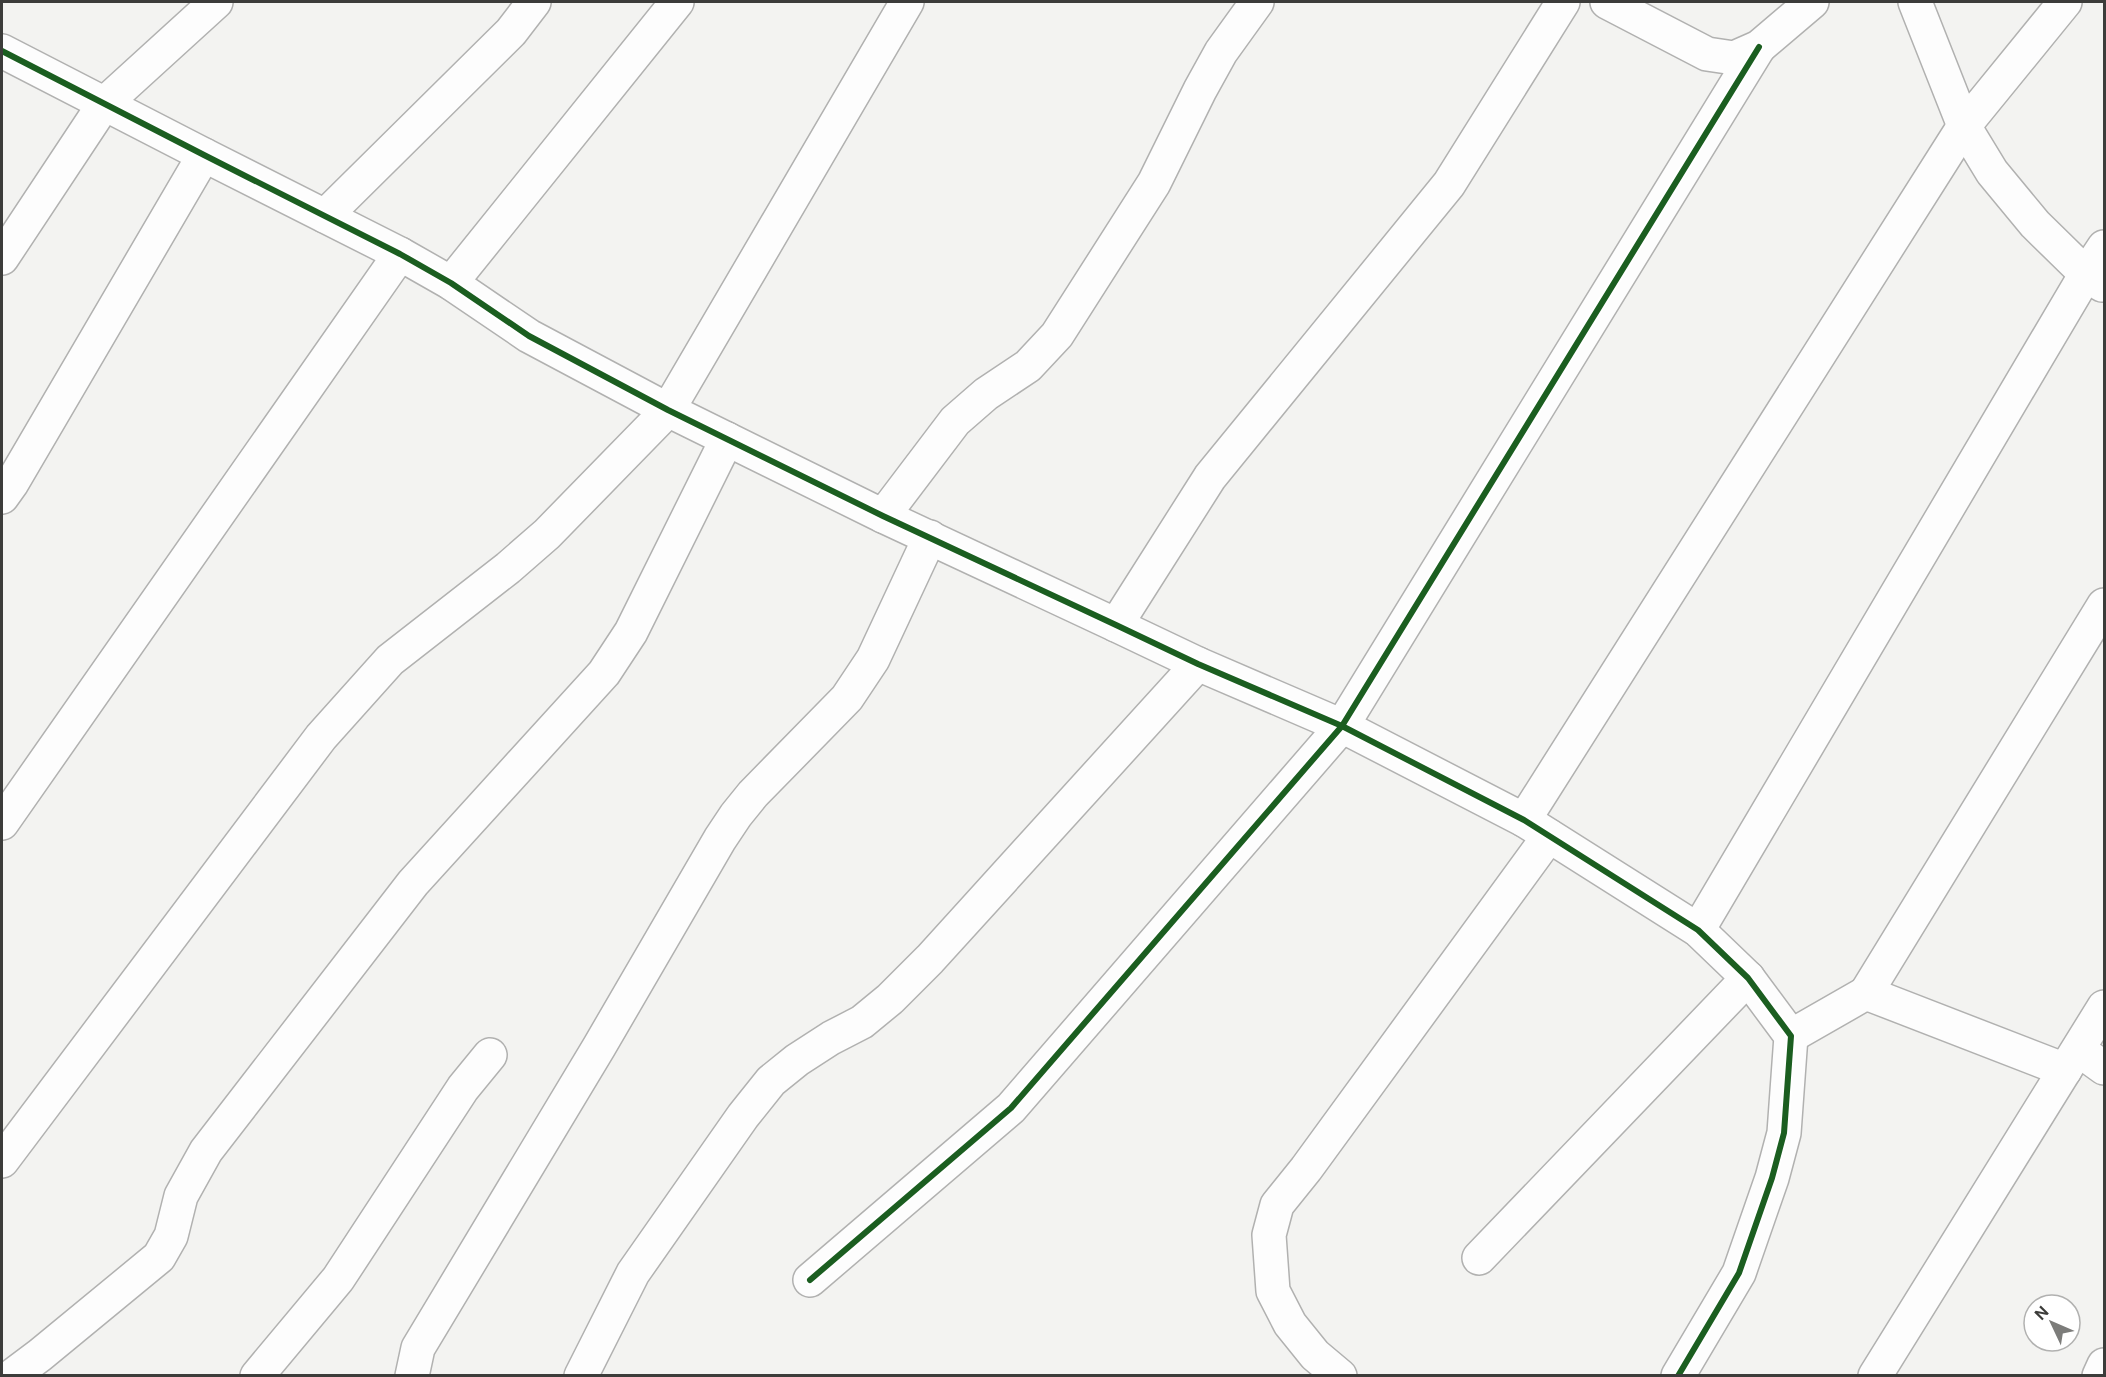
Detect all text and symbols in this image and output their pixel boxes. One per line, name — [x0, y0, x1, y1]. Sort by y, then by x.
north arrow — [2022, 1293, 2082, 1353]
text: N — [2030, 1301, 2053, 1324]

